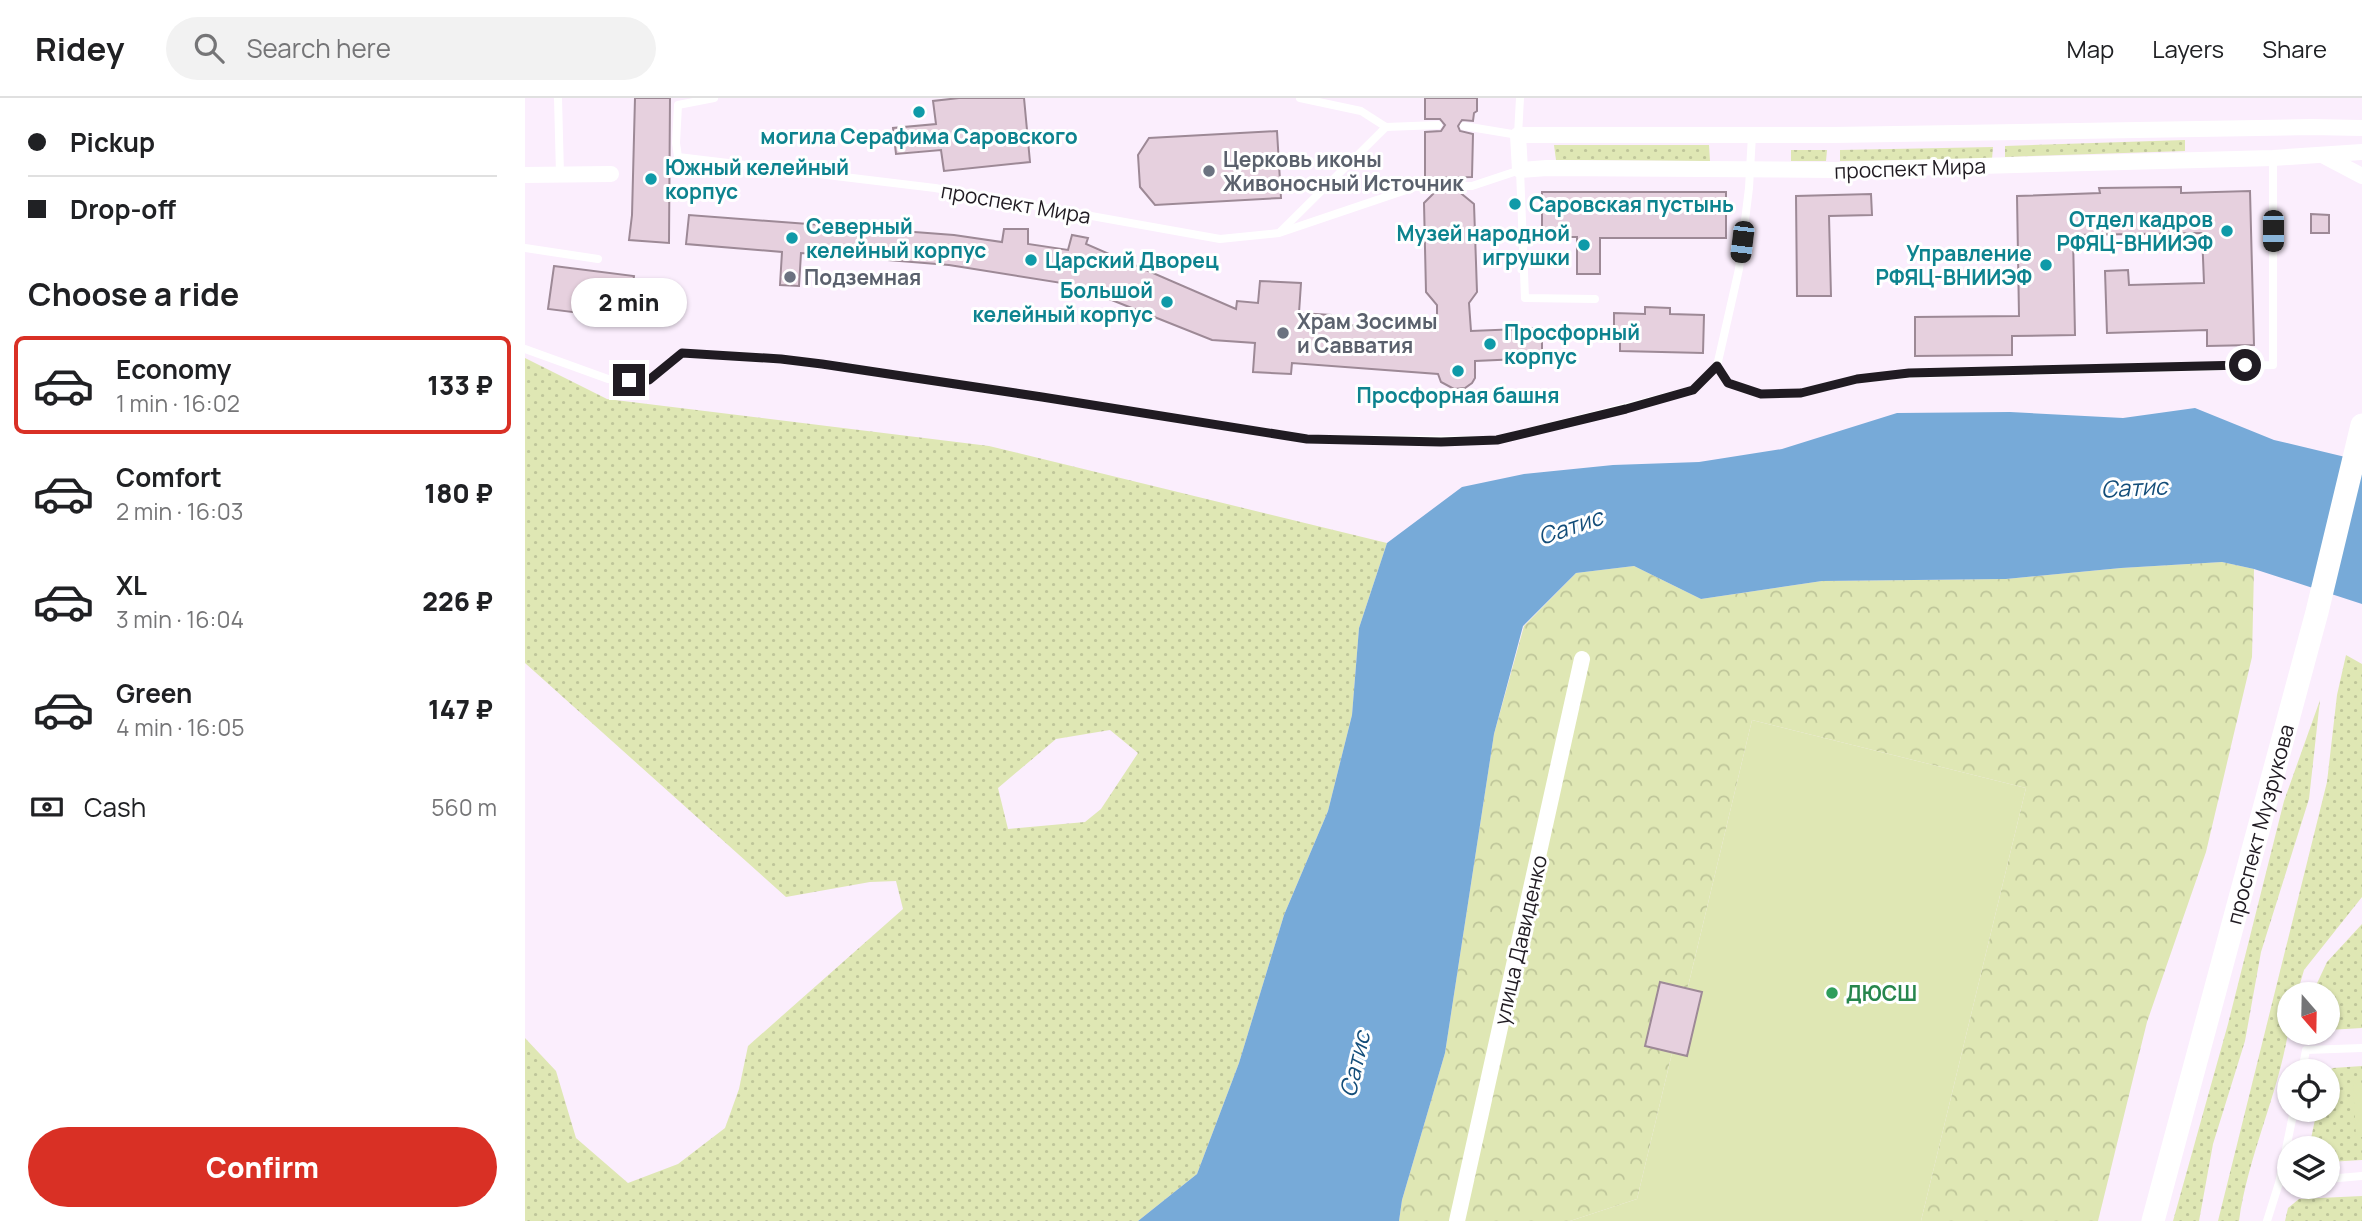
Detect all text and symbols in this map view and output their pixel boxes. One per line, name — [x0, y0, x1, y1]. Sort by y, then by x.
search box — [166, 17, 656, 80]
text: Ridey — [35, 26, 124, 71]
icon: search — [190, 29, 228, 67]
text: Search here — [246, 30, 391, 66]
text: Map — [2067, 32, 2114, 65]
text: Layers — [2152, 32, 2224, 65]
text: Share — [2262, 32, 2327, 65]
marker: могила Серафима Саровского — [911, 104, 927, 120]
place label: могила Серафима Саровского — [760, 122, 1078, 150]
text: Pickup — [70, 124, 155, 160]
place label: Церковь иконы Живоносный Источник — [1223, 145, 1464, 197]
street label: проспект Мира — [1834, 151, 1986, 185]
place label: Южный келейный корпус — [665, 153, 849, 205]
marker: Церковь иконы Живоносный Источник — [1201, 163, 1217, 179]
marker: Южный келейный корпус — [643, 171, 659, 187]
street label: проспект Мира — [939, 176, 1093, 230]
place label: Саровская пустынь — [1529, 190, 1734, 218]
text: Drop-off — [70, 191, 176, 227]
marker: Саровская пустынь — [1507, 196, 1523, 212]
place label: Отдел кадров РФЯЦ-ВНИИЭФ — [2056, 205, 2213, 257]
car — [2263, 210, 2284, 252]
place label: Северный келейный корпус — [806, 212, 986, 264]
place label: Музей народной игрушки — [1397, 219, 1570, 271]
car — [1730, 220, 1755, 264]
marker: Отдел кадров РФЯЦ-ВНИИЭФ — [2219, 223, 2235, 239]
marker: Северный келейный корпус — [784, 230, 800, 246]
marker: Музей народной игрушки — [1576, 237, 1592, 253]
place label: Управление РФЯЦ-ВНИИЭФ — [1875, 239, 2032, 291]
place label: Царский Дворец — [1045, 246, 1219, 274]
marker: Царский Дворец — [1023, 252, 1039, 268]
marker: Управление РФЯЦ-ВНИИЭФ — [2038, 257, 2054, 273]
place label: Подземная — [804, 263, 921, 291]
marker: Подземная — [782, 269, 798, 285]
text: Choose a ride — [28, 272, 239, 316]
place label: Большой келейный корпус — [973, 276, 1153, 328]
callout: 2 min — [571, 278, 687, 328]
text: 2 min — [599, 286, 660, 318]
marker: Большой келейный корпус — [1159, 294, 1175, 310]
place label: Храм Зосимы и Савватия — [1297, 307, 1437, 359]
place label: Просфорный корпус — [1504, 318, 1640, 370]
marker: Храм Зосимы и Савватия — [1275, 325, 1291, 341]
marker: Просфорный корпус — [1482, 336, 1498, 352]
route start — [2229, 349, 2261, 381]
text: Economy — [116, 351, 231, 387]
icon: car — [32, 354, 95, 417]
marker: Просфорная башня — [1450, 363, 1466, 379]
route end — [613, 364, 645, 396]
text: 133 ₽ — [427, 367, 493, 403]
place label: Просфорная башня — [1357, 381, 1559, 409]
text: 1 min · 16:02 — [116, 387, 240, 419]
text: Comfort — [116, 459, 222, 495]
icon: car — [32, 462, 95, 525]
water label: Сатис — [2100, 469, 2170, 505]
text: 180 ₽ — [424, 475, 493, 511]
text: 2 min · 16:03 — [116, 495, 244, 527]
water label: Сатис — [1533, 499, 1609, 552]
text: XL — [116, 567, 147, 603]
icon: car — [32, 570, 95, 633]
text: 226 ₽ — [422, 583, 493, 619]
text: 3 min · 16:04 — [116, 603, 244, 635]
text: Green — [116, 675, 192, 711]
icon: car — [32, 678, 95, 741]
text: 147 ₽ — [428, 691, 493, 727]
text: 4 min · 16:05 — [116, 711, 245, 743]
street label: проспект Музрукова — [2220, 721, 2300, 927]
icon: cash — [28, 788, 66, 826]
text: Cash — [84, 789, 146, 825]
text: 560 m — [431, 791, 497, 823]
street label: улица Давиденко — [1487, 852, 1553, 1028]
place label: ДЮСШ — [1846, 979, 1917, 1007]
north arrow — [2277, 982, 2340, 1045]
map controls — [2277, 982, 2340, 1199]
marker: ДЮСШ — [1824, 985, 1840, 1001]
water label: Сатис — [1331, 1026, 1378, 1100]
button: locate — [2277, 1059, 2340, 1122]
button: Confirm — [28, 1127, 497, 1207]
button: layers — [2277, 1136, 2340, 1199]

